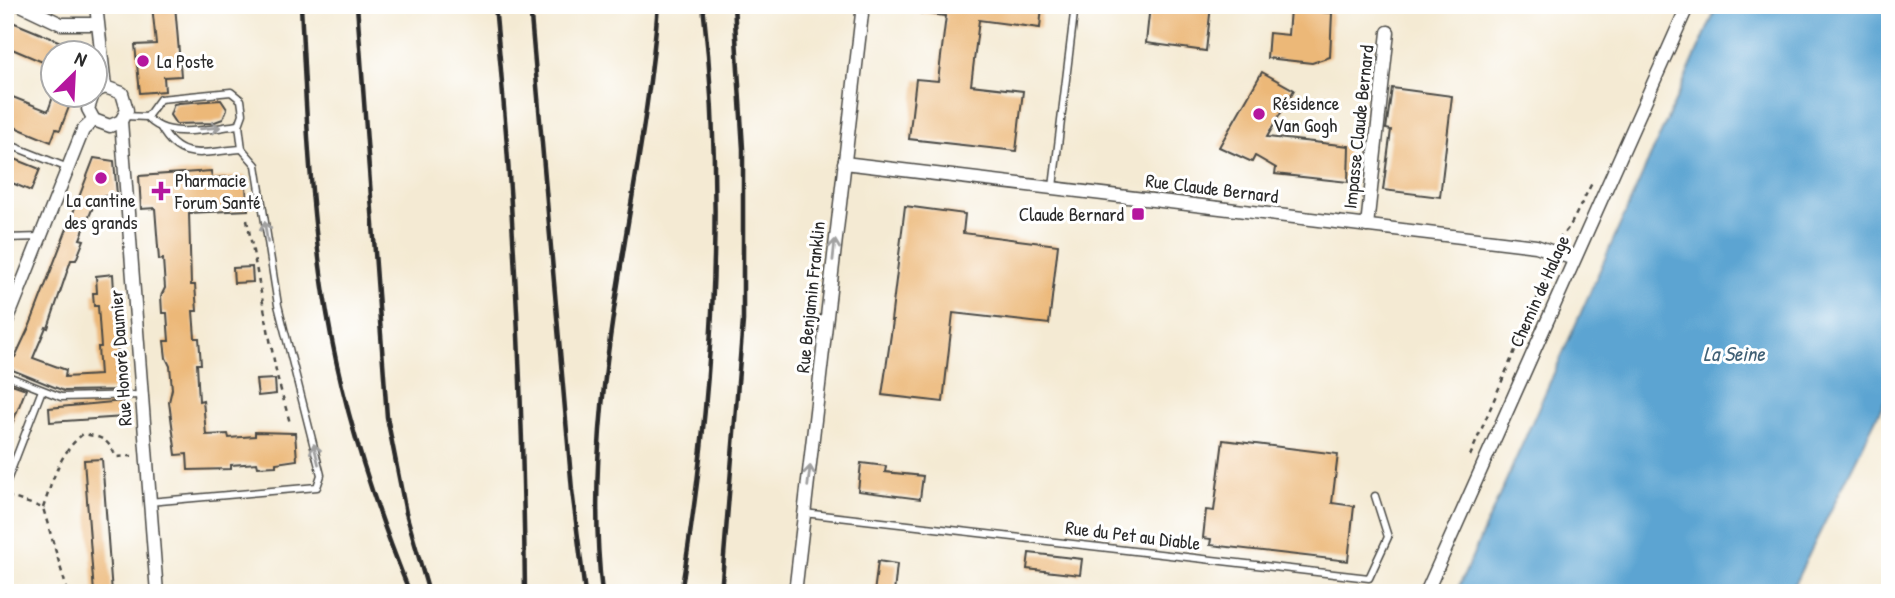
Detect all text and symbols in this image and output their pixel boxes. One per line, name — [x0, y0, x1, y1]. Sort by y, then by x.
north arrow — [38, 38, 108, 108]
street label: Impasse Claude Bernard — [1336, 43, 1380, 210]
text: N — [71, 45, 91, 72]
place label: La Poste — [157, 48, 215, 74]
marker: La Poste — [135, 53, 151, 69]
place label: Résidence Van Gogh — [1273, 90, 1340, 138]
marker: Résidence Van Gogh — [1251, 106, 1267, 122]
one-way arrow — [198, 121, 220, 134]
place label: Pharmacie Forum Santé — [174, 167, 261, 215]
street label: Rue Claude Bernard — [1144, 167, 1280, 209]
marker: La cantine des grands — [93, 170, 109, 186]
marker: Pharmacie Forum Santé — [153, 183, 169, 199]
place label: La cantine des grands — [64, 187, 138, 235]
place label: Claude Bernard — [1019, 201, 1125, 227]
marker: Claude Bernard — [1130, 206, 1146, 222]
street label: Rue Benjamin Franklin — [789, 220, 831, 374]
one-way arrow — [259, 221, 272, 244]
street label: Chemin de Halage — [1503, 230, 1576, 351]
one-way arrow — [828, 239, 841, 262]
street label: Rue Honoré Daumier — [102, 288, 138, 427]
water label: La Seine — [1703, 339, 1766, 368]
one-way arrow — [309, 443, 322, 466]
one-way arrow — [802, 465, 815, 488]
street label: Rue du Pet au Diable — [1064, 514, 1202, 556]

